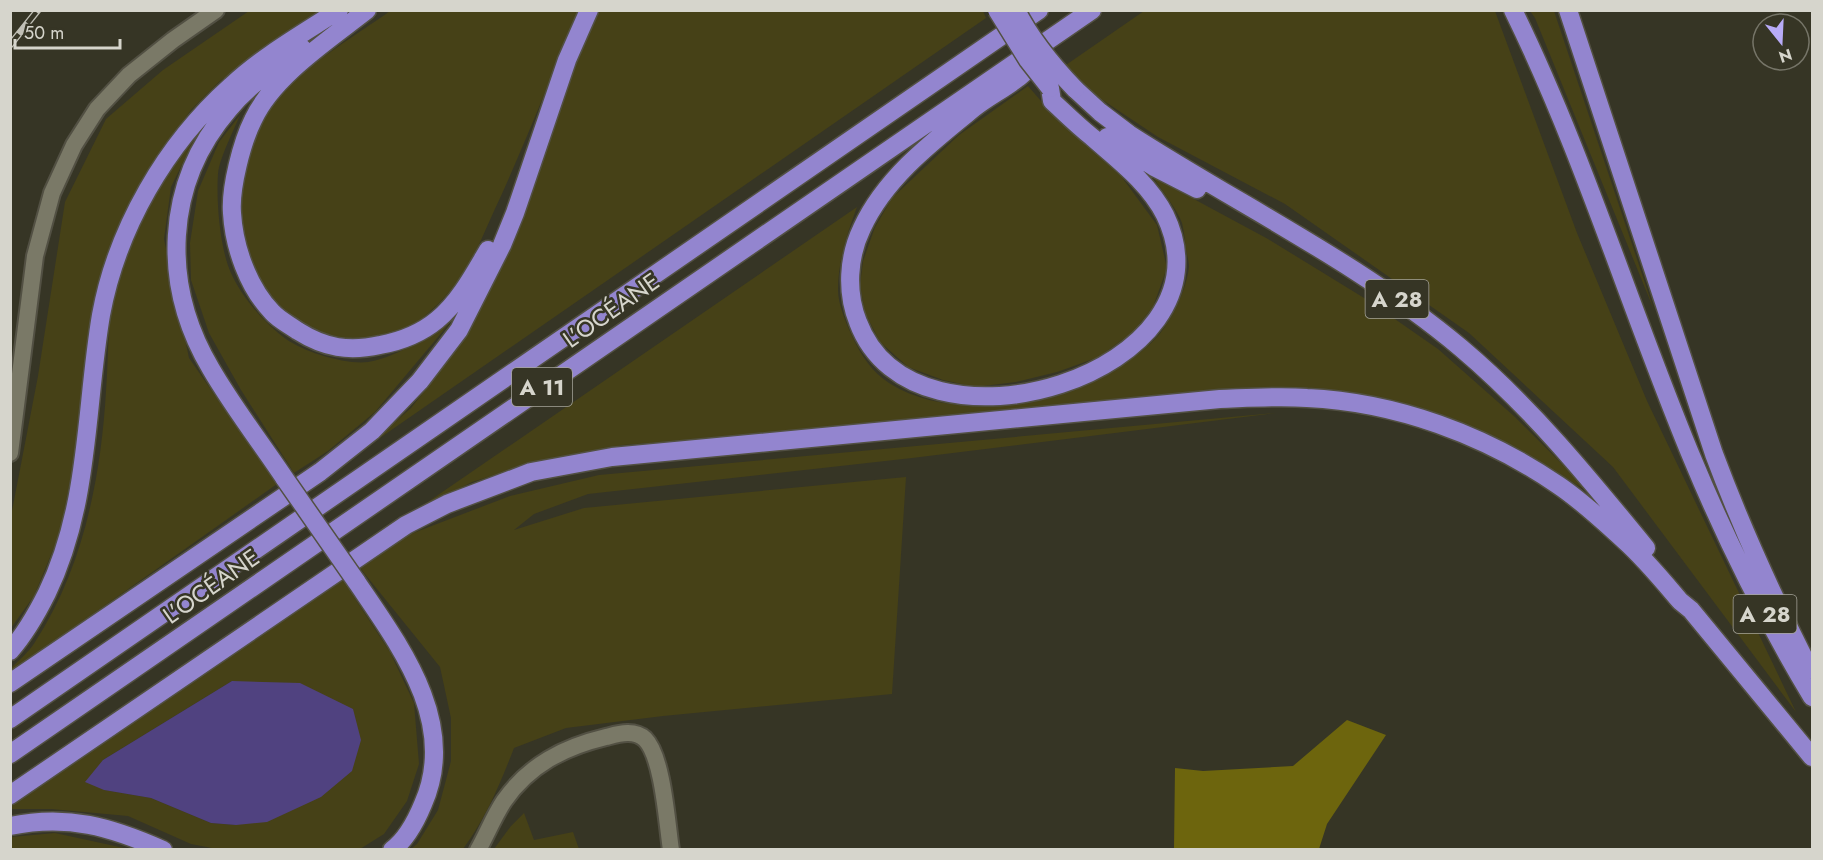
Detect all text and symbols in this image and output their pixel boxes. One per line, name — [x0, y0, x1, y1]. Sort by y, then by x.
scale bar — [15, 12, 120, 50]
north arrow — [1751, 12, 1811, 72]
text: 50 m — [24, 20, 64, 46]
text: N — [1776, 43, 1795, 69]
street label: L’OCÉANE — [556, 264, 666, 356]
road number: A 28 — [1366, 280, 1428, 318]
road number: A 11 — [512, 368, 572, 406]
street label: L’OCÉANE — [156, 540, 266, 632]
road number: A 28 — [1734, 595, 1796, 633]

